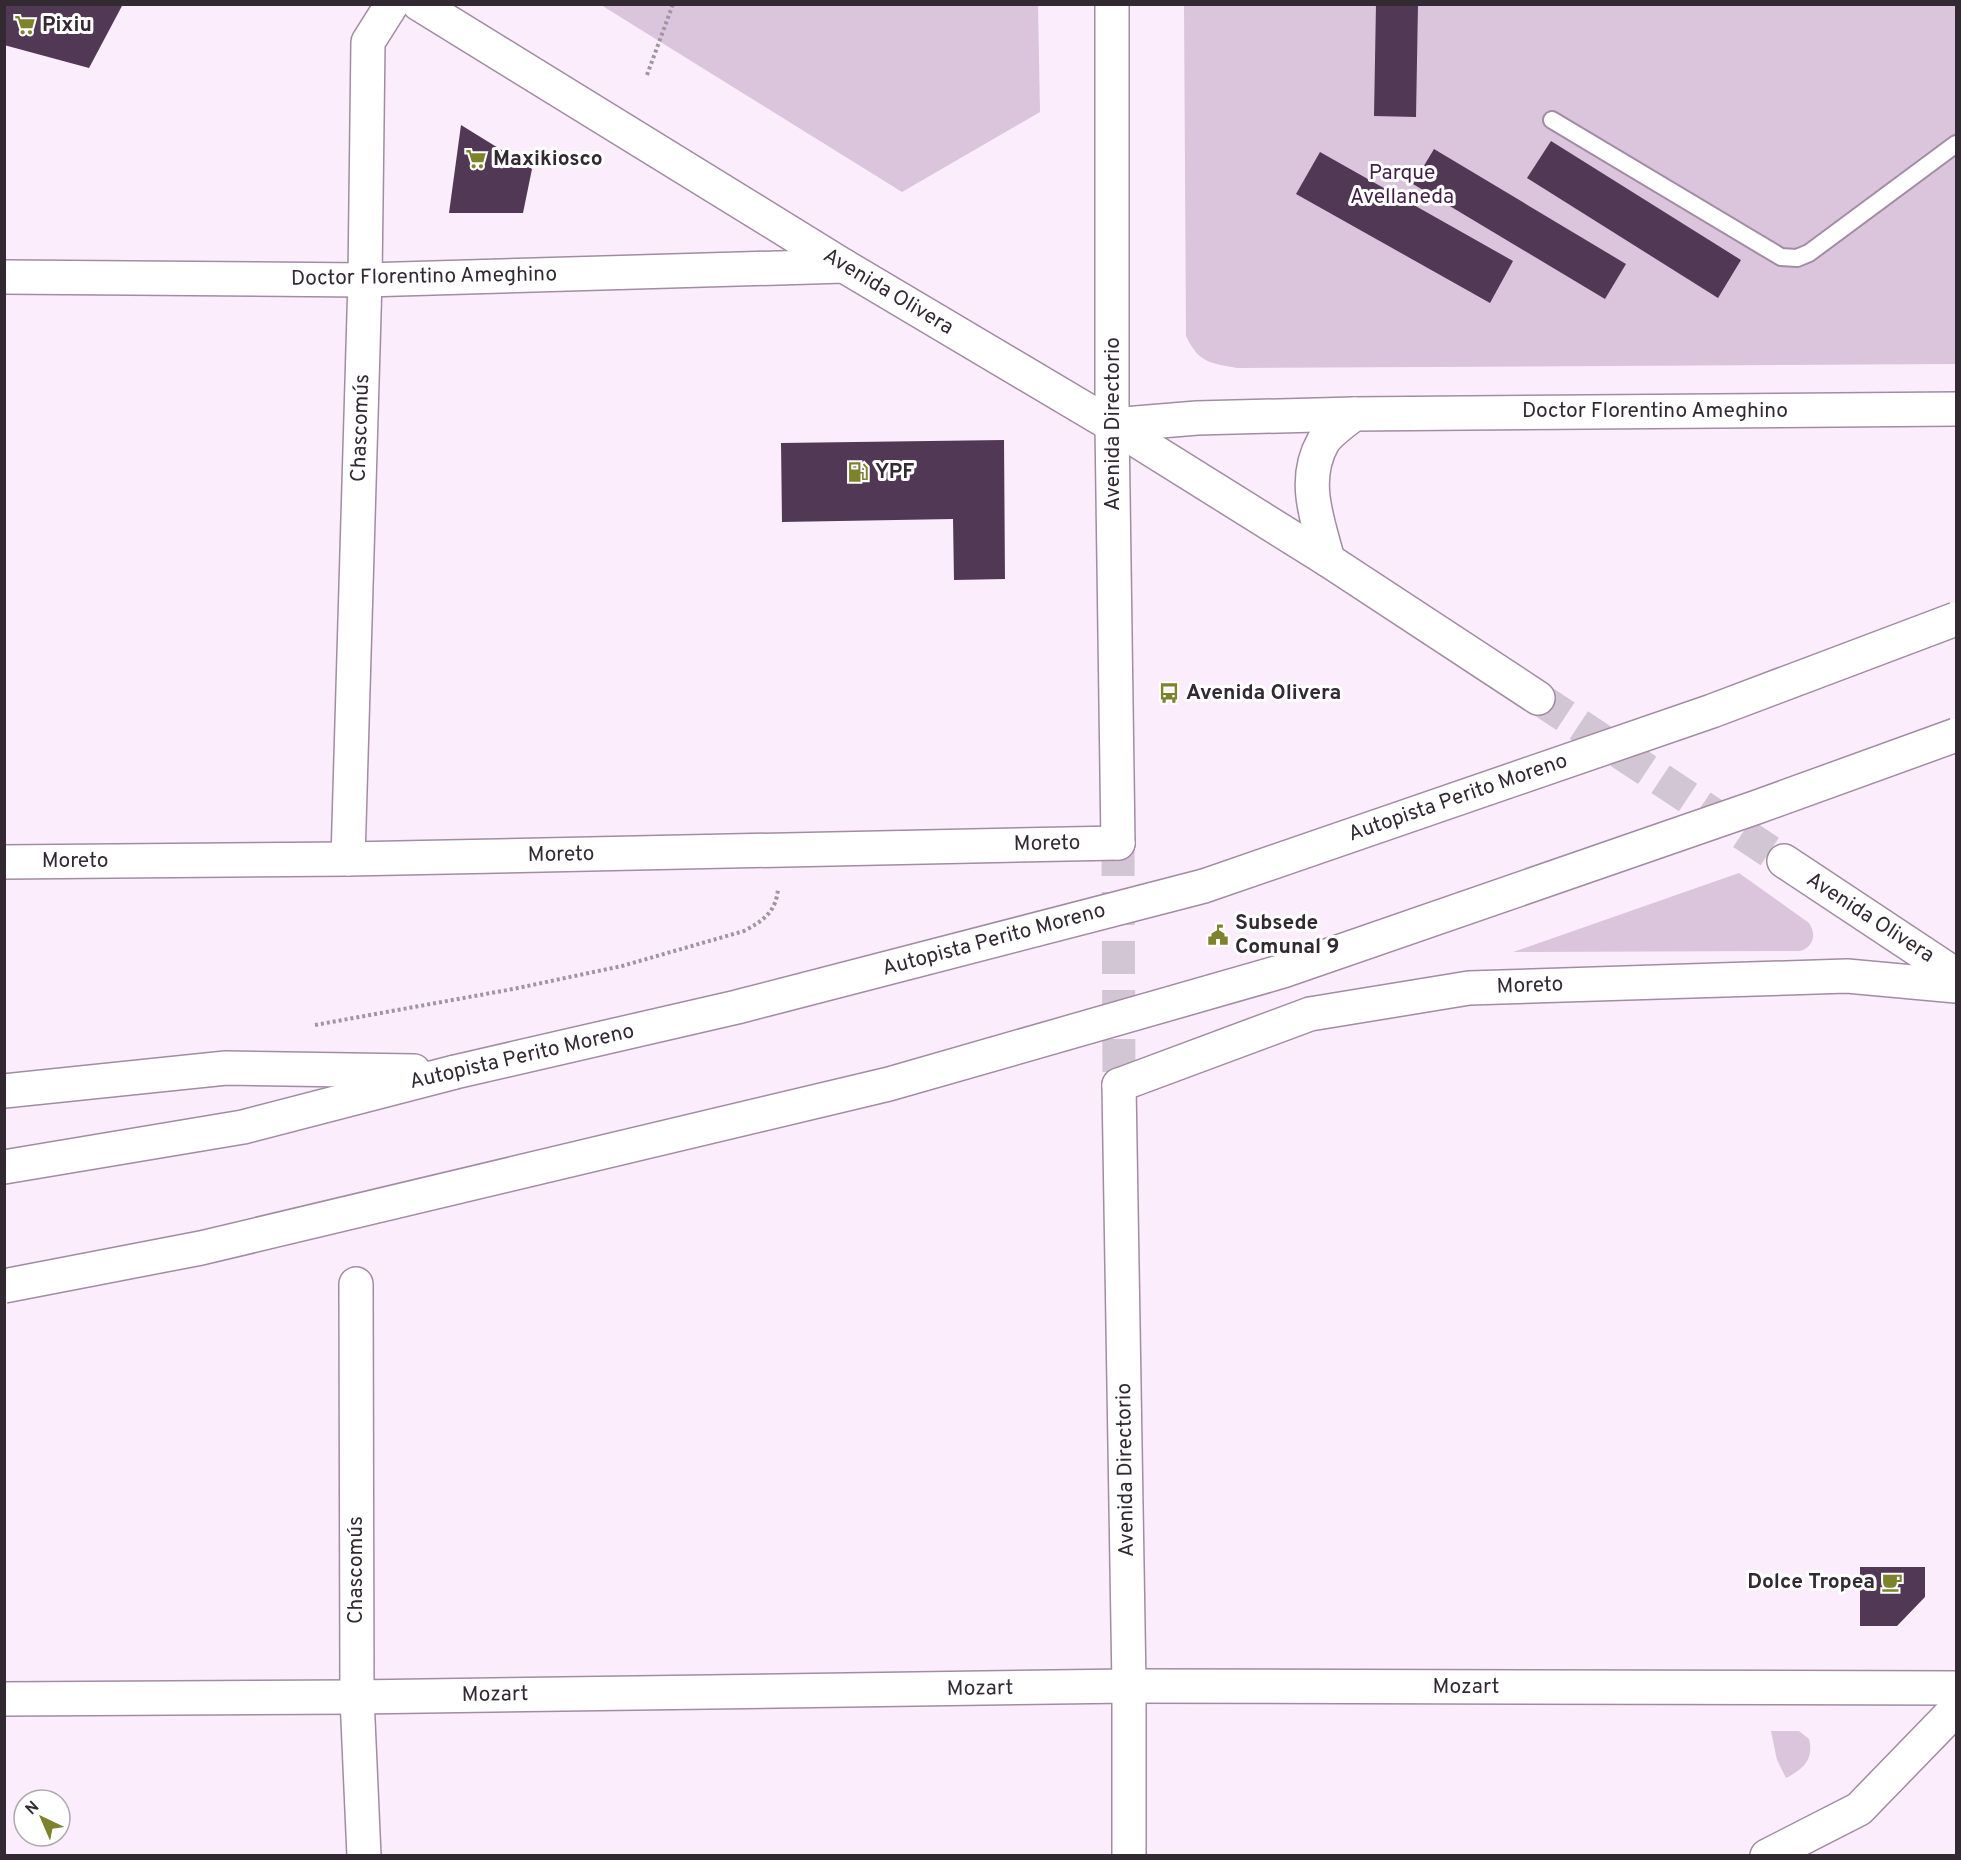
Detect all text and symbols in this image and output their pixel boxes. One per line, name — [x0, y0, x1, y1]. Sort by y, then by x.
place label: Pixiu — [42, 12, 92, 39]
supermarket icon: Pixiu — [13, 13, 37, 37]
place label: Maxikiosco — [493, 146, 603, 173]
supermarket icon: Maxikiosco — [464, 147, 488, 171]
park label: Parque Avellaneda — [1350, 160, 1454, 211]
street label: Avenida Olivera — [818, 242, 958, 342]
street label: Doctor Florentino Ameghino — [291, 261, 557, 293]
street label: Avenida Directorio — [1100, 337, 1127, 511]
street label: Chascomús — [346, 374, 376, 482]
street label: Doctor Florentino Ameghino — [1522, 398, 1788, 425]
place label: YPF — [875, 459, 914, 486]
fuel station icon: YPF — [846, 460, 870, 484]
place label: Avenida Olivera — [1186, 680, 1341, 707]
bus stop icon: Avenida Olivera — [1157, 681, 1181, 705]
street label: Autopista Perito Moreno — [1345, 748, 1571, 848]
street label: Moreto — [1013, 830, 1081, 858]
street label: Moreto — [527, 841, 595, 869]
street label: Moreto — [42, 848, 108, 875]
street label: Avenida Olivera — [1801, 867, 1939, 969]
street label: Autopista Perito Moreno — [879, 897, 1109, 983]
place label: Subsede Comunal 9 — [1235, 910, 1339, 961]
public building icon: Subsede Comunal 9 — [1206, 923, 1230, 947]
street label: Moreto — [1496, 971, 1564, 1001]
street label: Autopista Perito Moreno — [407, 1018, 637, 1096]
street label: Avenida Directorio — [1111, 1383, 1141, 1557]
street label: Chascomús — [343, 1516, 370, 1624]
place label: Dolce Tropea — [1747, 1569, 1875, 1596]
cafe icon: Dolce Tropea — [1880, 1570, 1904, 1594]
street label: Mozart — [1433, 1674, 1499, 1701]
street label: Mozart — [946, 1675, 1014, 1703]
street label: Mozart — [461, 1681, 529, 1709]
north arrow — [12, 1788, 72, 1848]
text: N — [22, 1797, 44, 1820]

